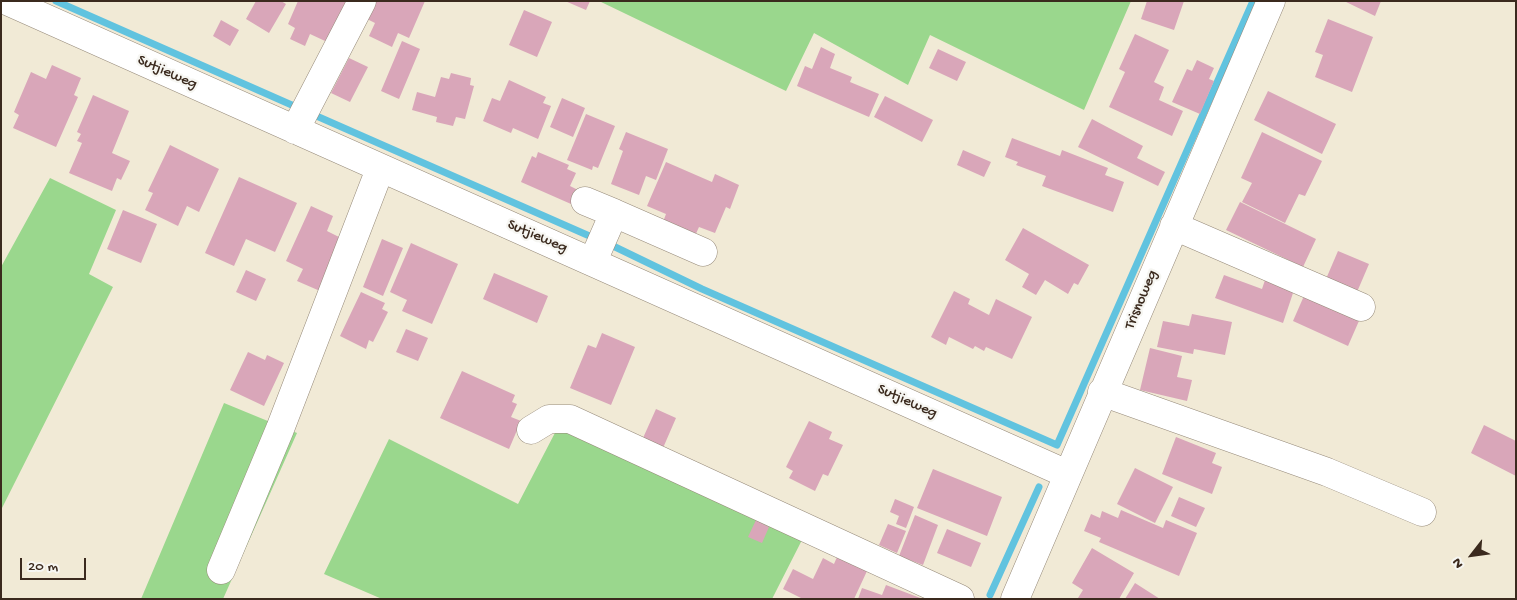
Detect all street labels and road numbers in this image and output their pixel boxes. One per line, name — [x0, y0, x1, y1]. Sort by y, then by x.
street label: Sutjieweg — [134, 52, 200, 94]
street label: Sutjieweg — [504, 216, 570, 258]
street label: Trisnoweg — [1121, 268, 1163, 332]
street label: Sutjieweg — [874, 381, 940, 423]

